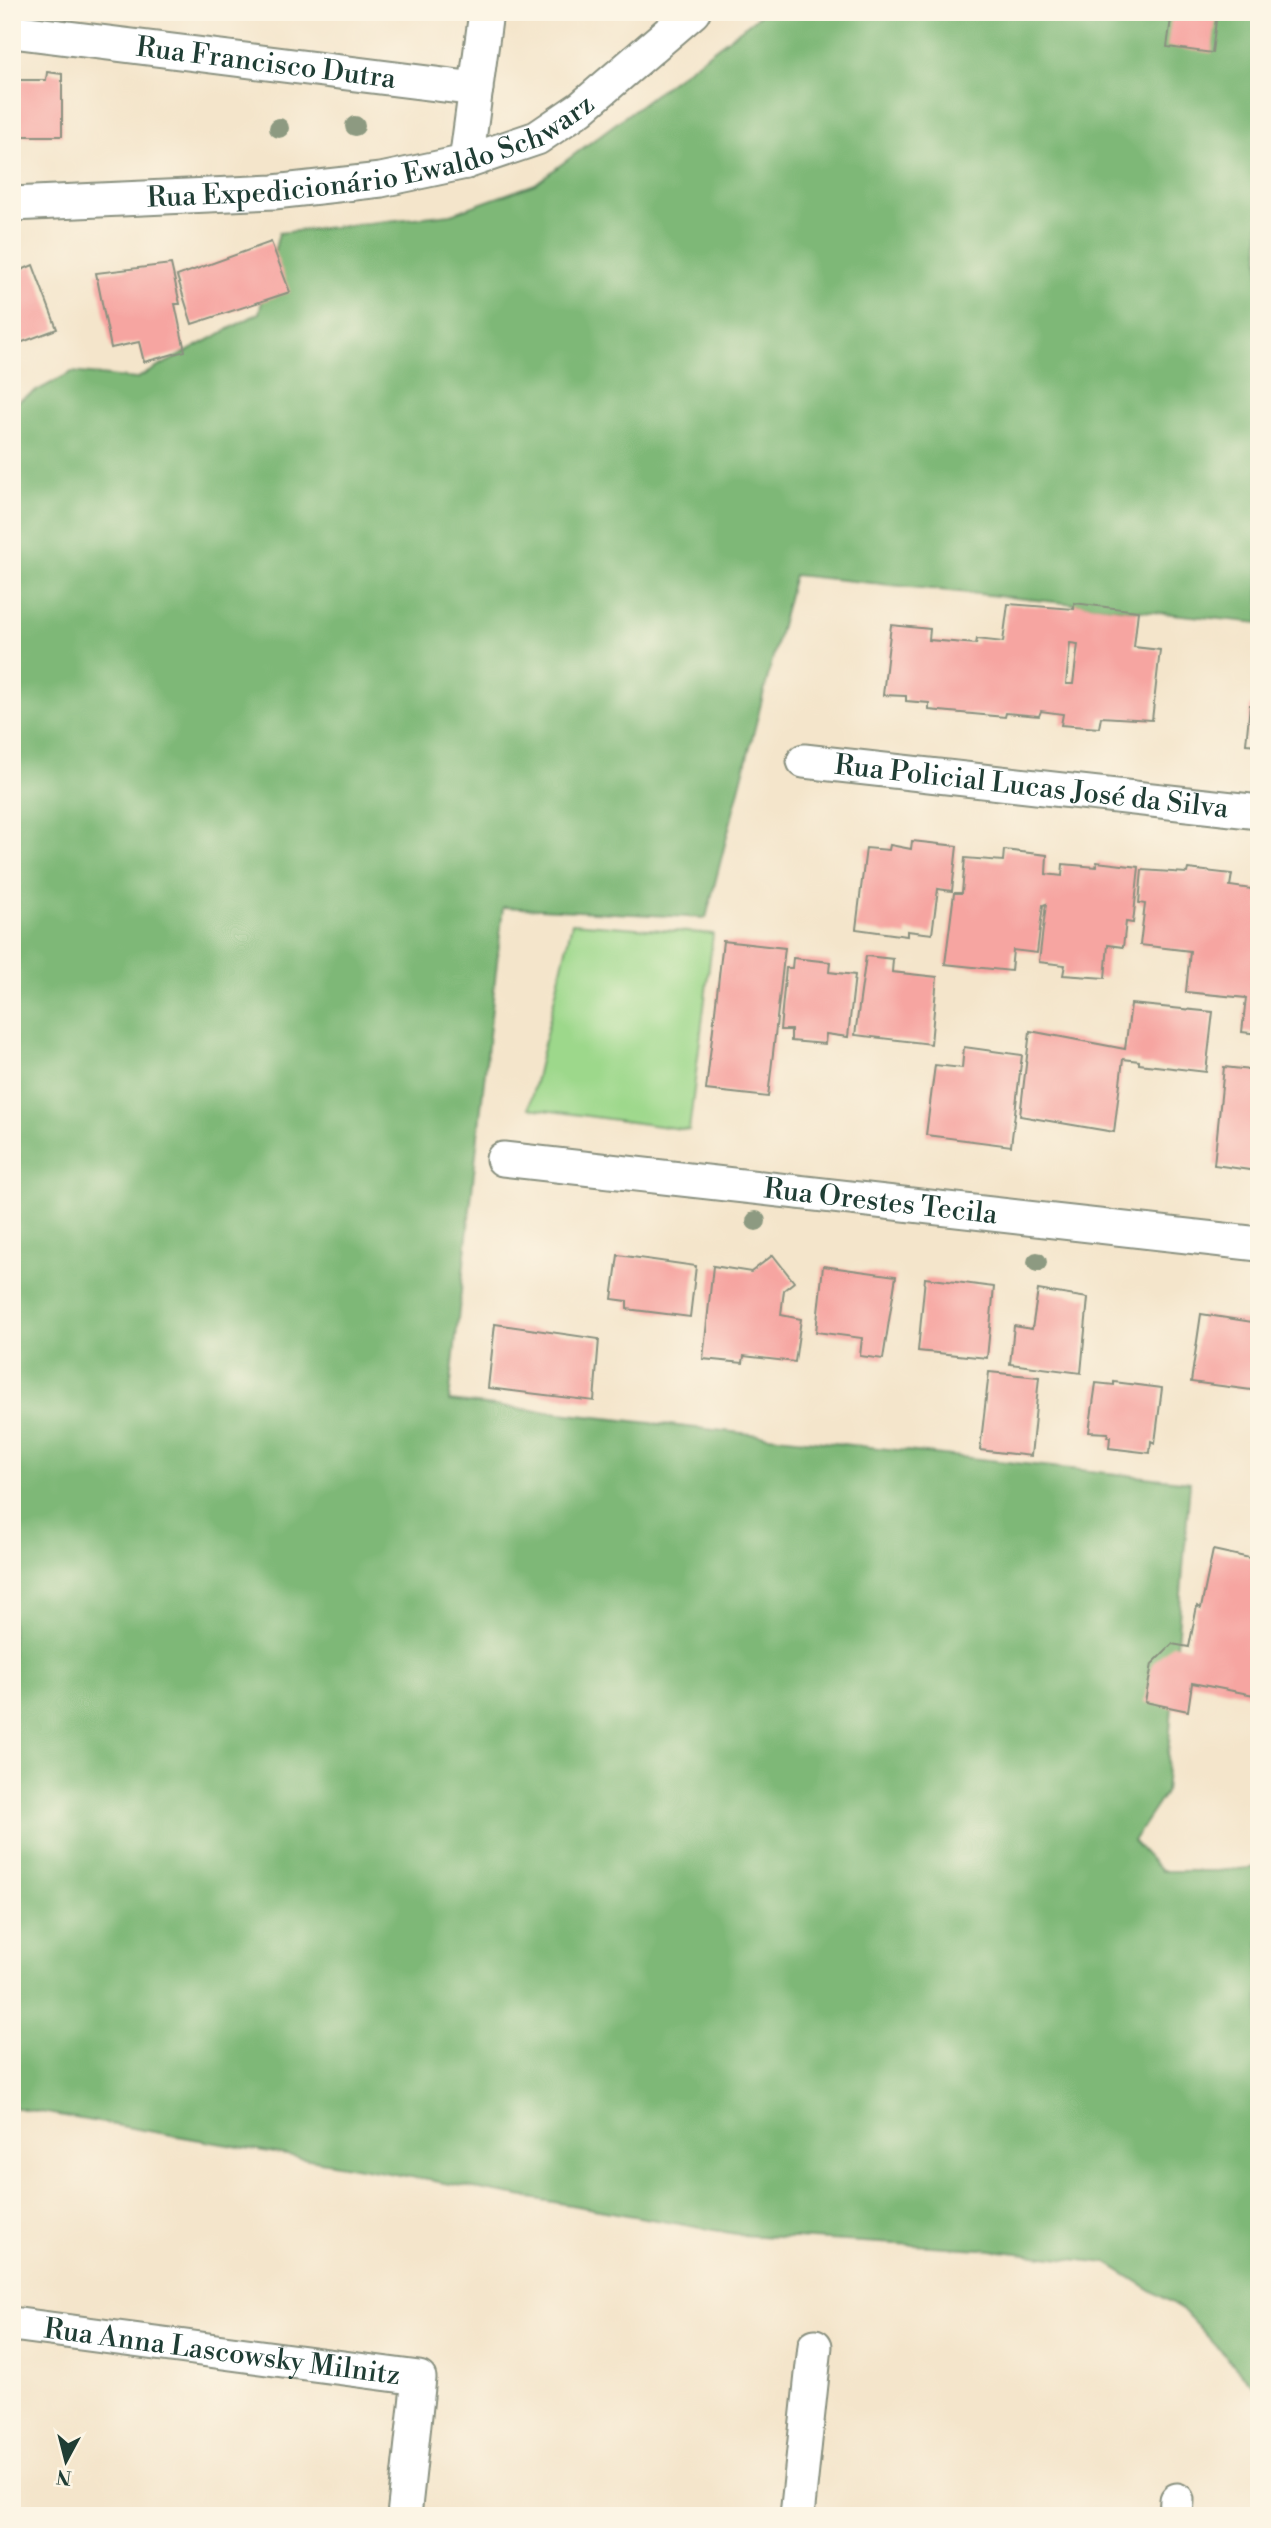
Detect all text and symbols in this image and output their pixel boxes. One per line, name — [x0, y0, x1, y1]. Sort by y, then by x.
street label: Rua Francisco Dutra — [134, 29, 399, 96]
street label: Rua Expedicionário Ewaldo Schwarz — [146, 87, 602, 215]
street label: Rua Policial Lucas José da Silva — [833, 747, 1231, 826]
street label: Rua Orestes Tecila — [762, 1171, 1000, 1232]
street label: Rua Anna Lascowsky Milnitz — [42, 2311, 402, 2393]
north arrow — [32, 2426, 102, 2496]
text: N — [55, 2464, 73, 2490]

